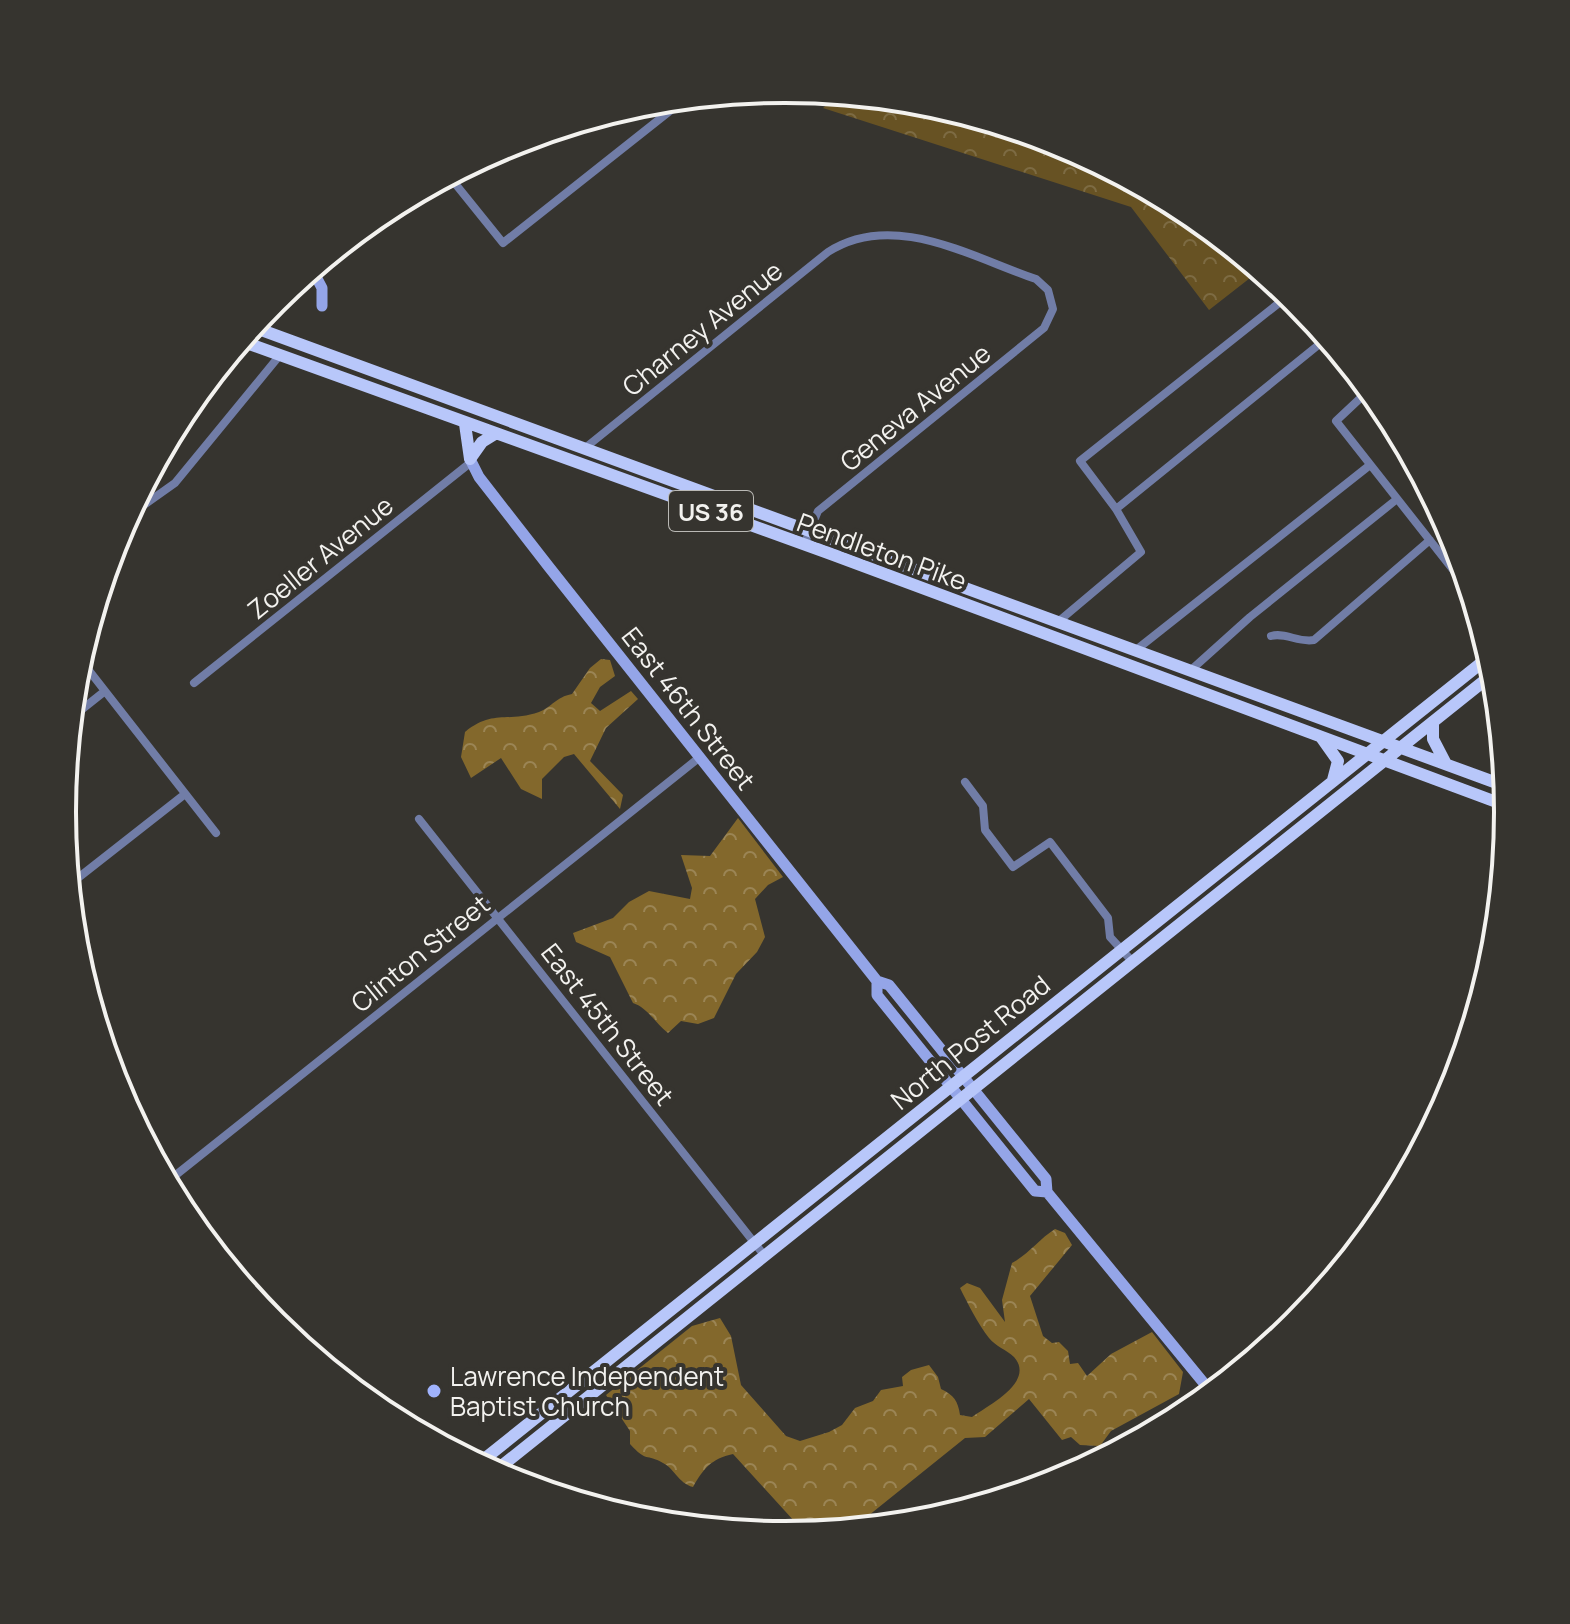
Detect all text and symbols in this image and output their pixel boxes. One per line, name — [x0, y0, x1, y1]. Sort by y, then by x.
street label: Charney Avenue — [614, 252, 790, 404]
street label: Geneva Avenue — [832, 335, 998, 479]
street label: Zoeller Avenue — [240, 487, 400, 627]
road number: US 36 — [669, 491, 753, 531]
street label: Pendleton Pike — [792, 504, 972, 598]
street label: East 46th Street — [614, 619, 764, 797]
street label: Clinton Street — [343, 886, 497, 1020]
street label: East 45th Street — [533, 936, 683, 1112]
street label: North Post Road — [883, 967, 1057, 1117]
place label: Lawrence Independent Baptist Church — [450, 1358, 724, 1424]
marker: Lawrence Independent Baptist Church — [425, 1382, 443, 1400]

